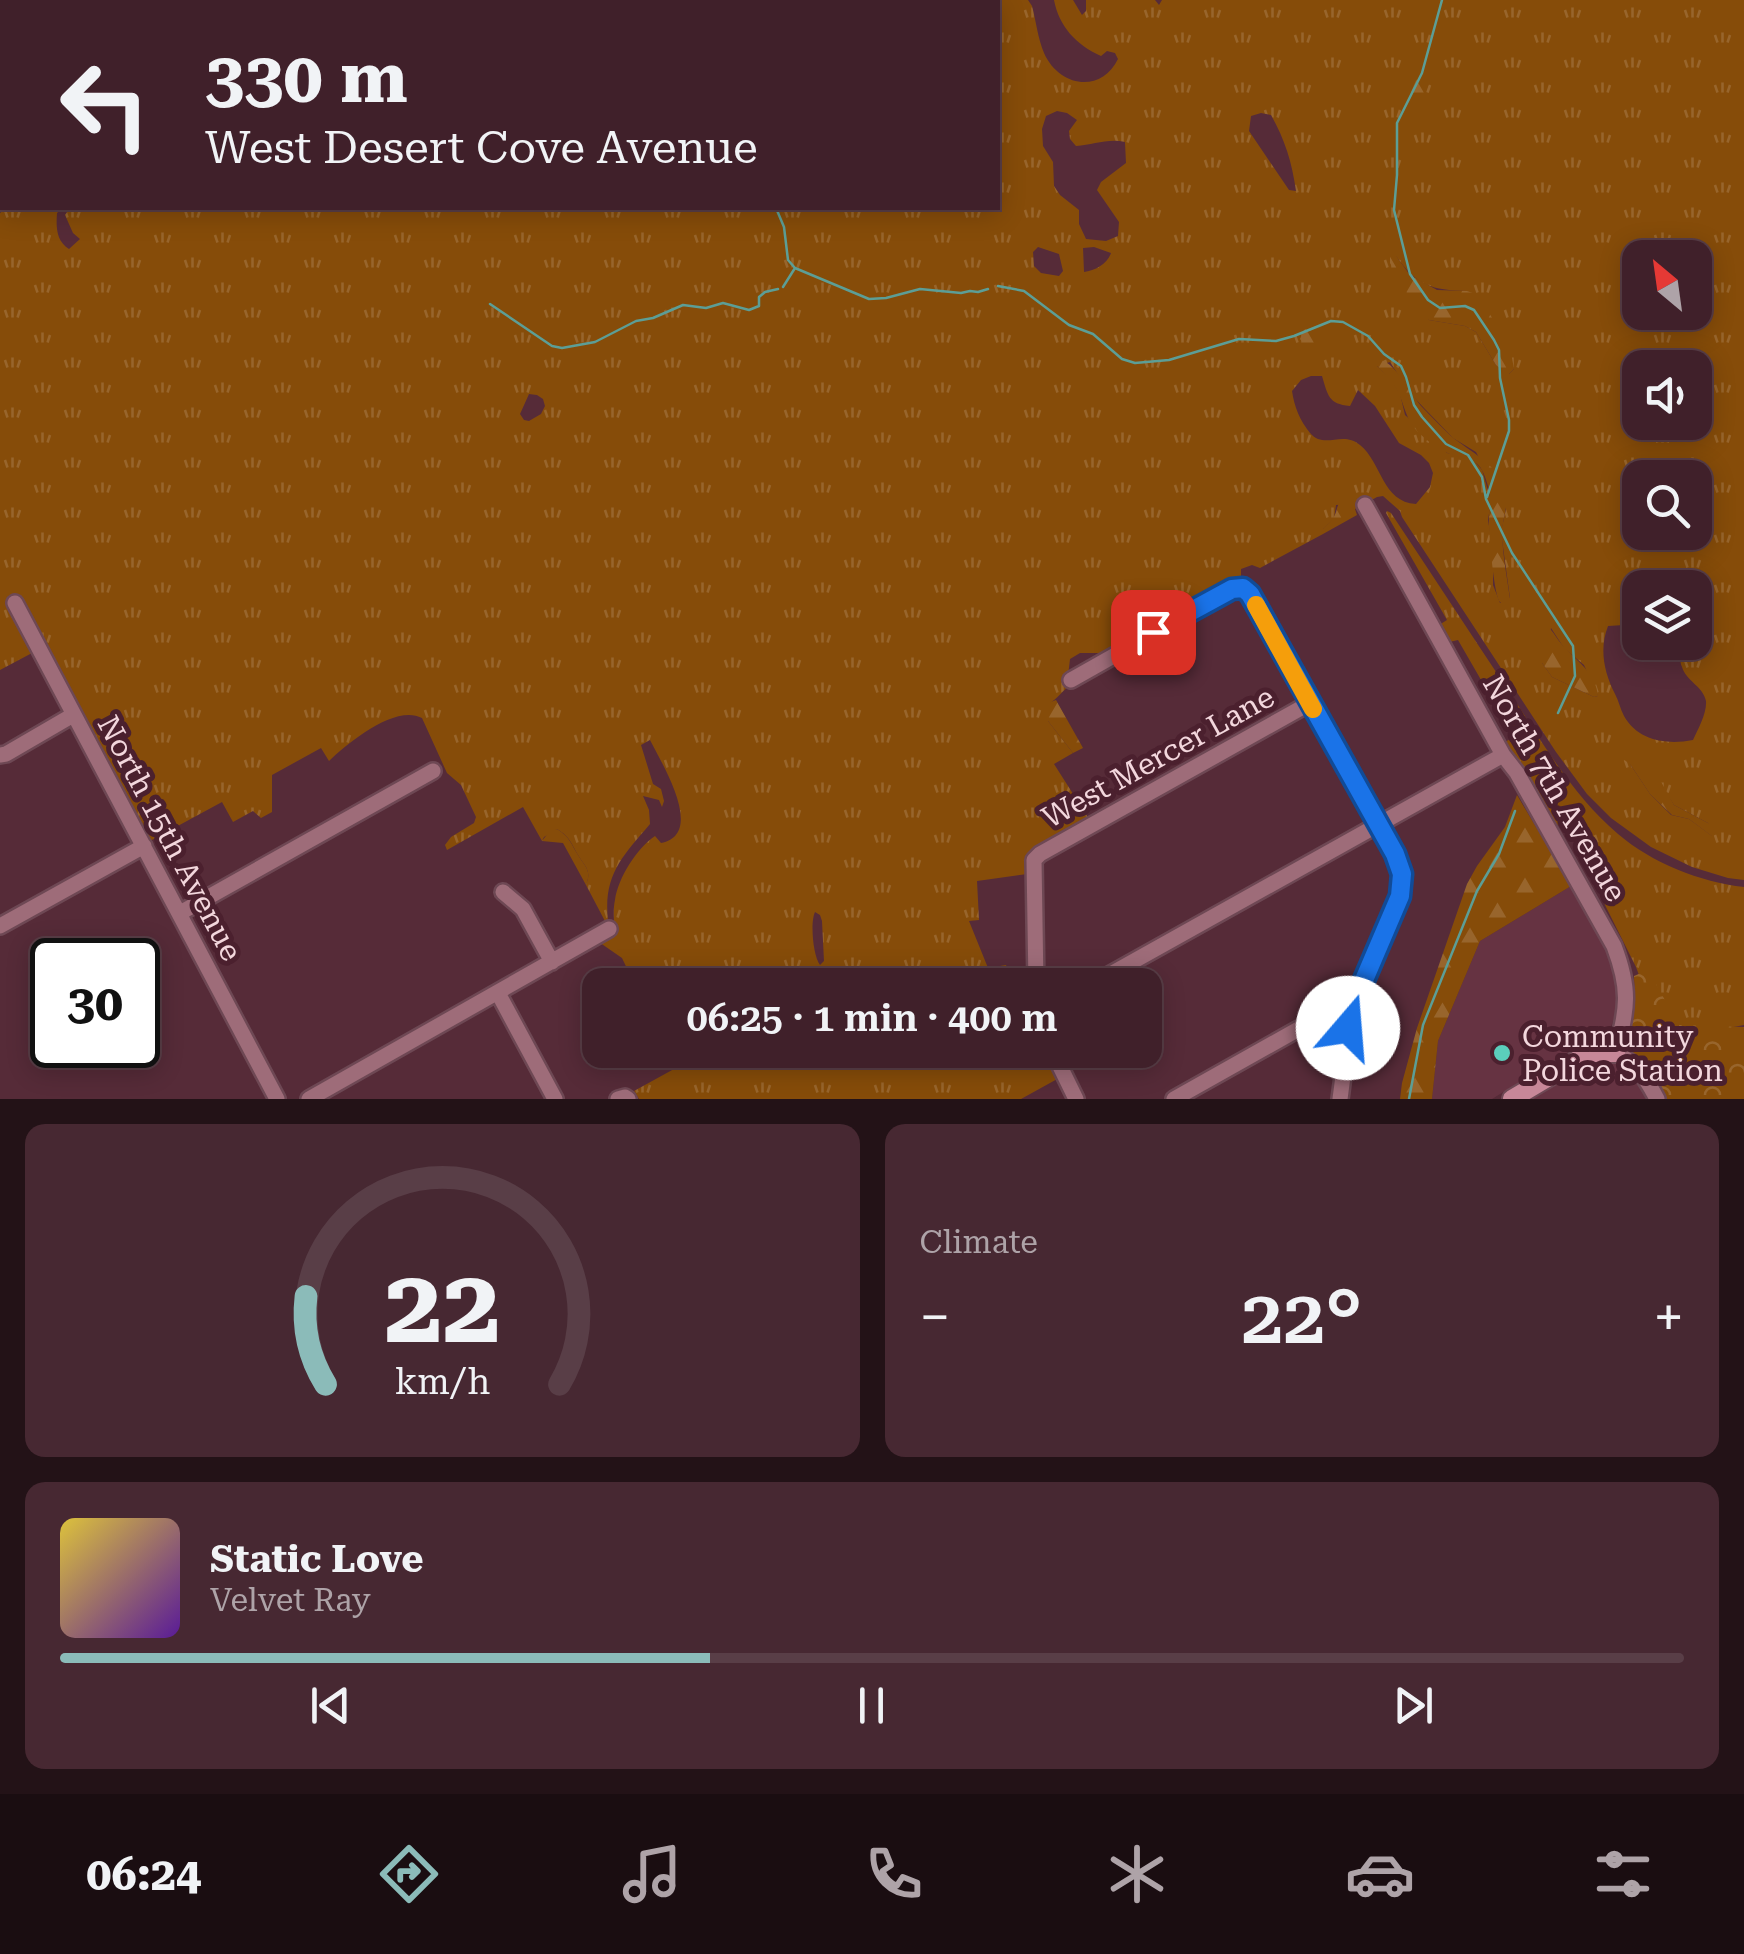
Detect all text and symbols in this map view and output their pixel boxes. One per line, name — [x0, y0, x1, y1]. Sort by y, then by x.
text: 330 m — [205, 37, 408, 119]
icon: left — [40, 40, 170, 170]
text: West Desert Cove Avenue — [205, 121, 758, 174]
north arrow — [1622, 240, 1712, 330]
map controls — [1622, 240, 1712, 660]
button: sound — [1622, 350, 1712, 440]
button: search — [1622, 460, 1712, 550]
button: layers — [1622, 570, 1712, 660]
pin — [1111, 590, 1196, 675]
icon: arrive — [1126, 605, 1181, 660]
street label: North 7th Avenue — [1476, 669, 1634, 907]
street label: West Mercer Lane — [1036, 679, 1280, 835]
street label: North 15th Avenue — [91, 710, 249, 966]
speed limit sign: 30 — [30, 938, 160, 1068]
position arrow — [1296, 976, 1400, 1080]
text: 06:25 · 1 min · 400 m — [687, 996, 1058, 1040]
place label: Community Police Station — [1522, 1019, 1723, 1088]
marker: Community Police Station — [1491, 1042, 1513, 1064]
text: Climate — [920, 1223, 1038, 1261]
text: 22 — [384, 1246, 500, 1367]
text: 22° — [1241, 1273, 1362, 1361]
text: − — [920, 1285, 950, 1349]
text: + — [1653, 1285, 1684, 1349]
text: km/h — [394, 1361, 490, 1403]
text: Static Love — [210, 1537, 423, 1581]
text: Velvet Ray — [210, 1581, 371, 1619]
icon: previous — [303, 1678, 358, 1733]
icon: pause — [844, 1678, 899, 1733]
icon: next — [1386, 1678, 1441, 1733]
icon: directions — [374, 1839, 444, 1909]
icon: music — [617, 1839, 687, 1909]
icon: phone — [859, 1839, 929, 1909]
icon: climate — [1102, 1839, 1172, 1909]
icon: car — [1345, 1839, 1415, 1909]
icon: filters — [1588, 1839, 1658, 1909]
text: 06:24 — [86, 1848, 201, 1901]

